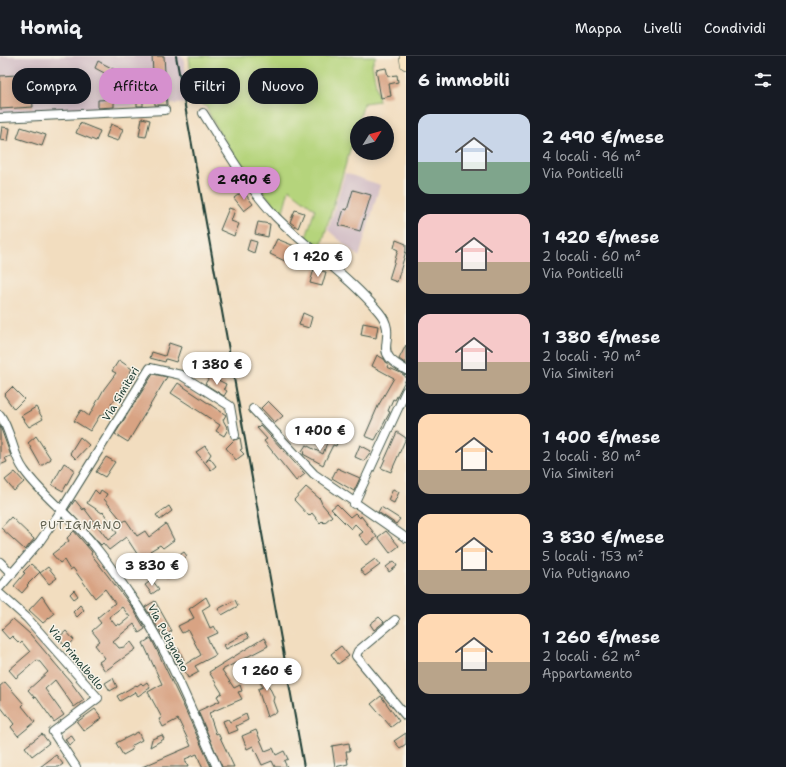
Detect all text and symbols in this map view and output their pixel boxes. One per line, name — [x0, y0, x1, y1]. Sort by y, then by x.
text: Homiq — [20, 15, 81, 40]
text: Mappa — [575, 19, 622, 37]
text: Livelli — [644, 19, 682, 37]
text: Condividi — [704, 19, 766, 37]
chip: Compra — [12, 68, 91, 104]
chip: Affitta — [99, 68, 172, 104]
chip: Filtri — [180, 68, 240, 104]
chip: Nuovo — [248, 68, 318, 104]
text: 6 immobili — [418, 69, 510, 91]
icon: filters — [752, 69, 774, 91]
north arrow — [350, 116, 394, 160]
map controls — [350, 116, 394, 160]
text: 2 490 €/mese — [542, 126, 664, 148]
icon: home — [450, 130, 498, 178]
text: 4 locali · 96 m² — [542, 148, 641, 165]
text: Via Ponticelli — [542, 165, 623, 182]
pin: 2 490 € — [207, 167, 281, 201]
text: 2 490 € — [217, 171, 271, 188]
text: 1 420 €/mese — [542, 226, 659, 248]
icon: home — [450, 230, 498, 278]
pin: 1 420 € — [281, 244, 355, 278]
text: 1 420 € — [293, 248, 343, 265]
text: 2 locali · 60 m² — [542, 248, 641, 265]
text: Via Ponticelli — [542, 265, 623, 282]
text: 1 380 €/mese — [542, 326, 660, 348]
icon: home — [450, 330, 498, 378]
text: 2 locali · 70 m² — [542, 348, 641, 365]
pin: 1 380 € — [180, 352, 254, 386]
text: 1 380 € — [191, 356, 243, 373]
street label: Via Simiteri — [99, 364, 143, 424]
text: Via Simiteri — [542, 365, 614, 382]
pin: 1 400 € — [283, 418, 357, 452]
text: 1 400 € — [294, 422, 346, 439]
text: 1 400 €/mese — [542, 426, 661, 448]
icon: home — [450, 430, 498, 478]
text: 2 locali · 80 m² — [542, 448, 641, 465]
text: Via Simiteri — [542, 465, 614, 482]
district label: PUTIGNANO — [40, 517, 122, 533]
text: 3 830 €/mese — [542, 526, 664, 548]
icon: home — [450, 530, 498, 578]
text: 5 locali · 153 m² — [542, 548, 644, 565]
pin: 3 830 € — [115, 553, 189, 587]
text: 3 830 € — [125, 557, 179, 574]
text: Via Putignano — [542, 565, 630, 582]
street label: Via Putignano — [144, 602, 192, 675]
street label: Via Primalbello — [44, 622, 108, 694]
text: 1 260 €/mese — [542, 626, 660, 648]
icon: home — [450, 630, 498, 678]
text: 2 locali · 62 m² — [542, 648, 640, 665]
pin: 1 260 € — [230, 658, 304, 692]
text: 1 260 € — [242, 662, 292, 679]
text: Appartamento — [542, 665, 633, 682]

